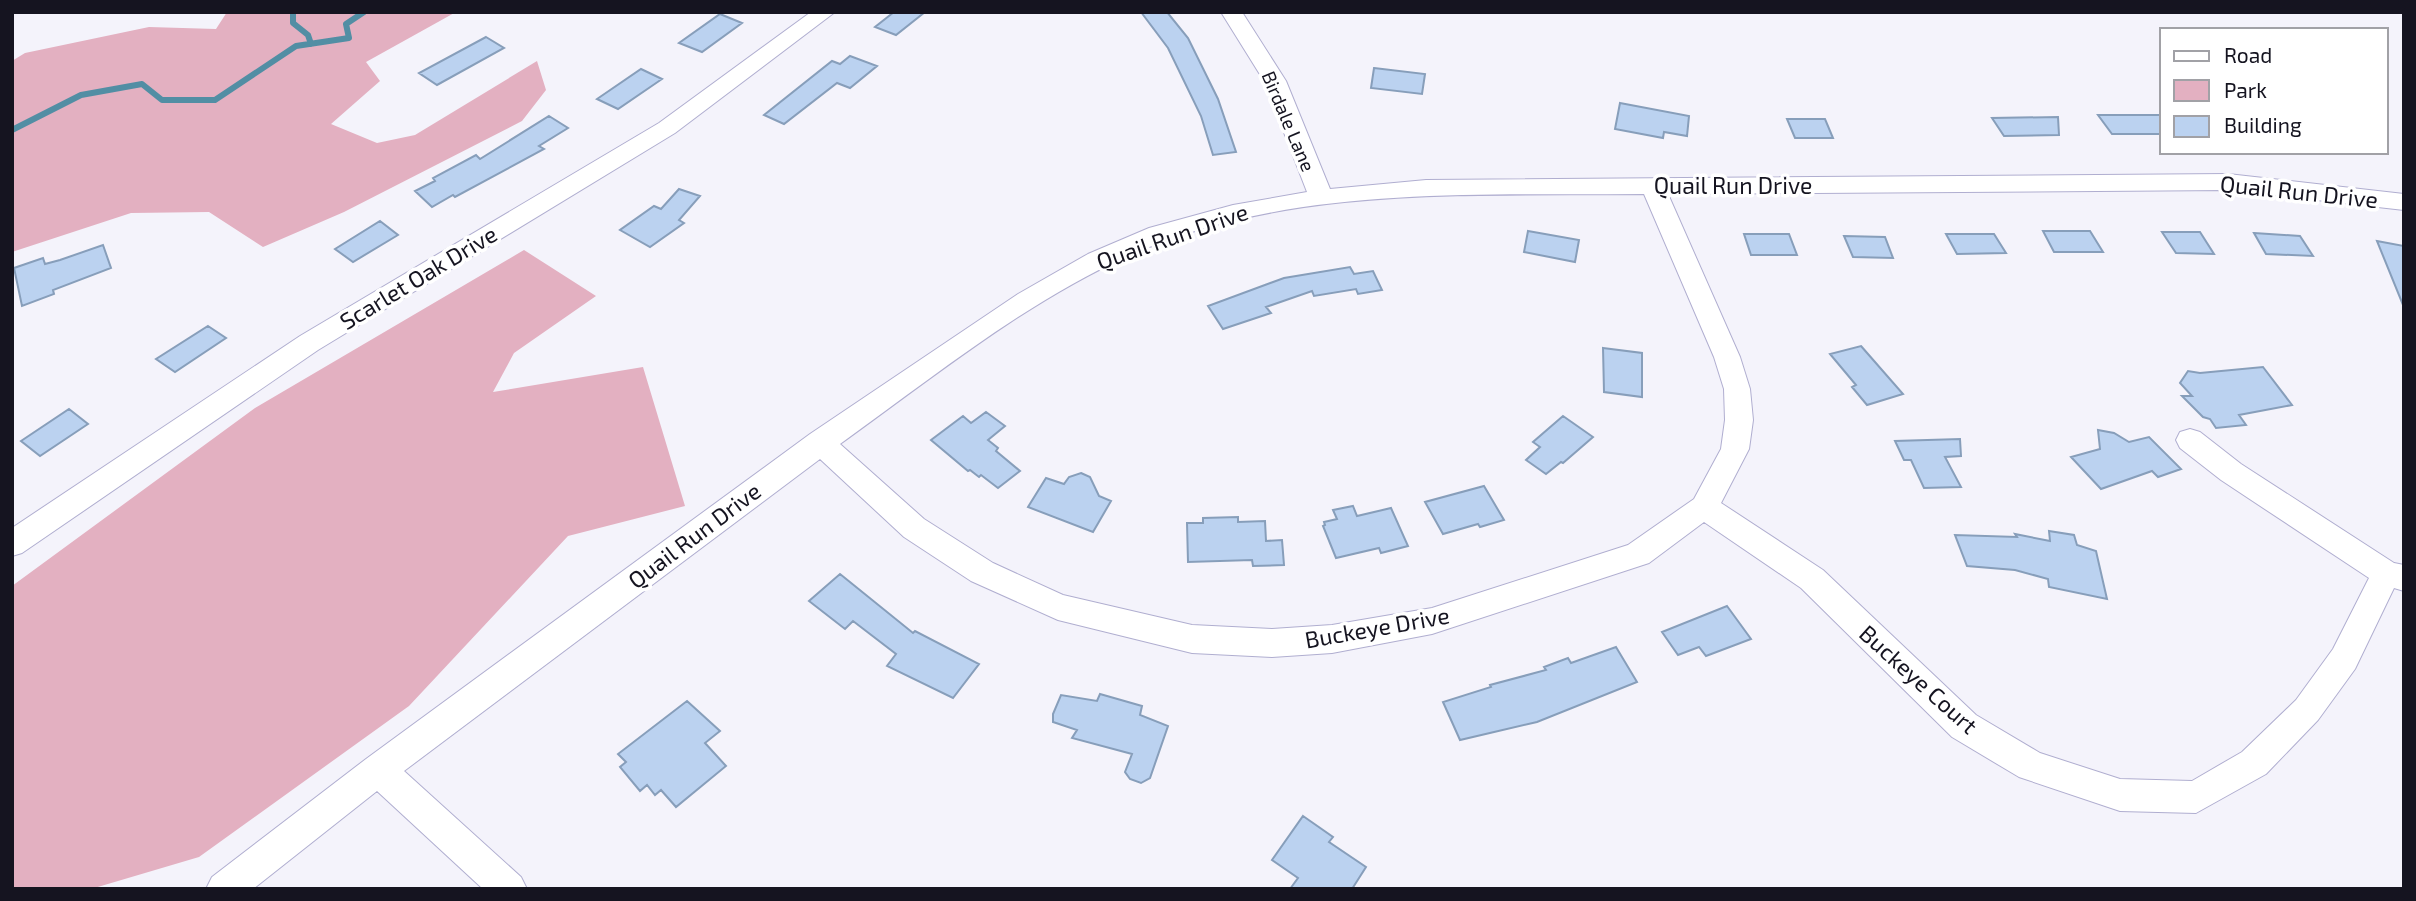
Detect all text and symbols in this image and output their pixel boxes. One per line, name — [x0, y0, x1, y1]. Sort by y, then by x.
legend — [2160, 28, 2388, 154]
text: Road — [2224, 42, 2272, 67]
street label: Birdale Lane — [1258, 67, 1320, 175]
text: Park — [2224, 77, 2267, 102]
text: Building — [2224, 112, 2302, 137]
street label: Quail Run Drive — [2219, 169, 2379, 213]
street label: Quail Run Drive — [1654, 171, 1812, 199]
street label: Quail Run Drive — [1092, 197, 1252, 275]
street label: Scarlet Oak Drive — [334, 219, 502, 335]
street label: Quail Run Drive — [622, 476, 766, 594]
street label: Buckeye Drive — [1302, 601, 1452, 653]
street label: Buckeye Court — [1854, 619, 1984, 739]

